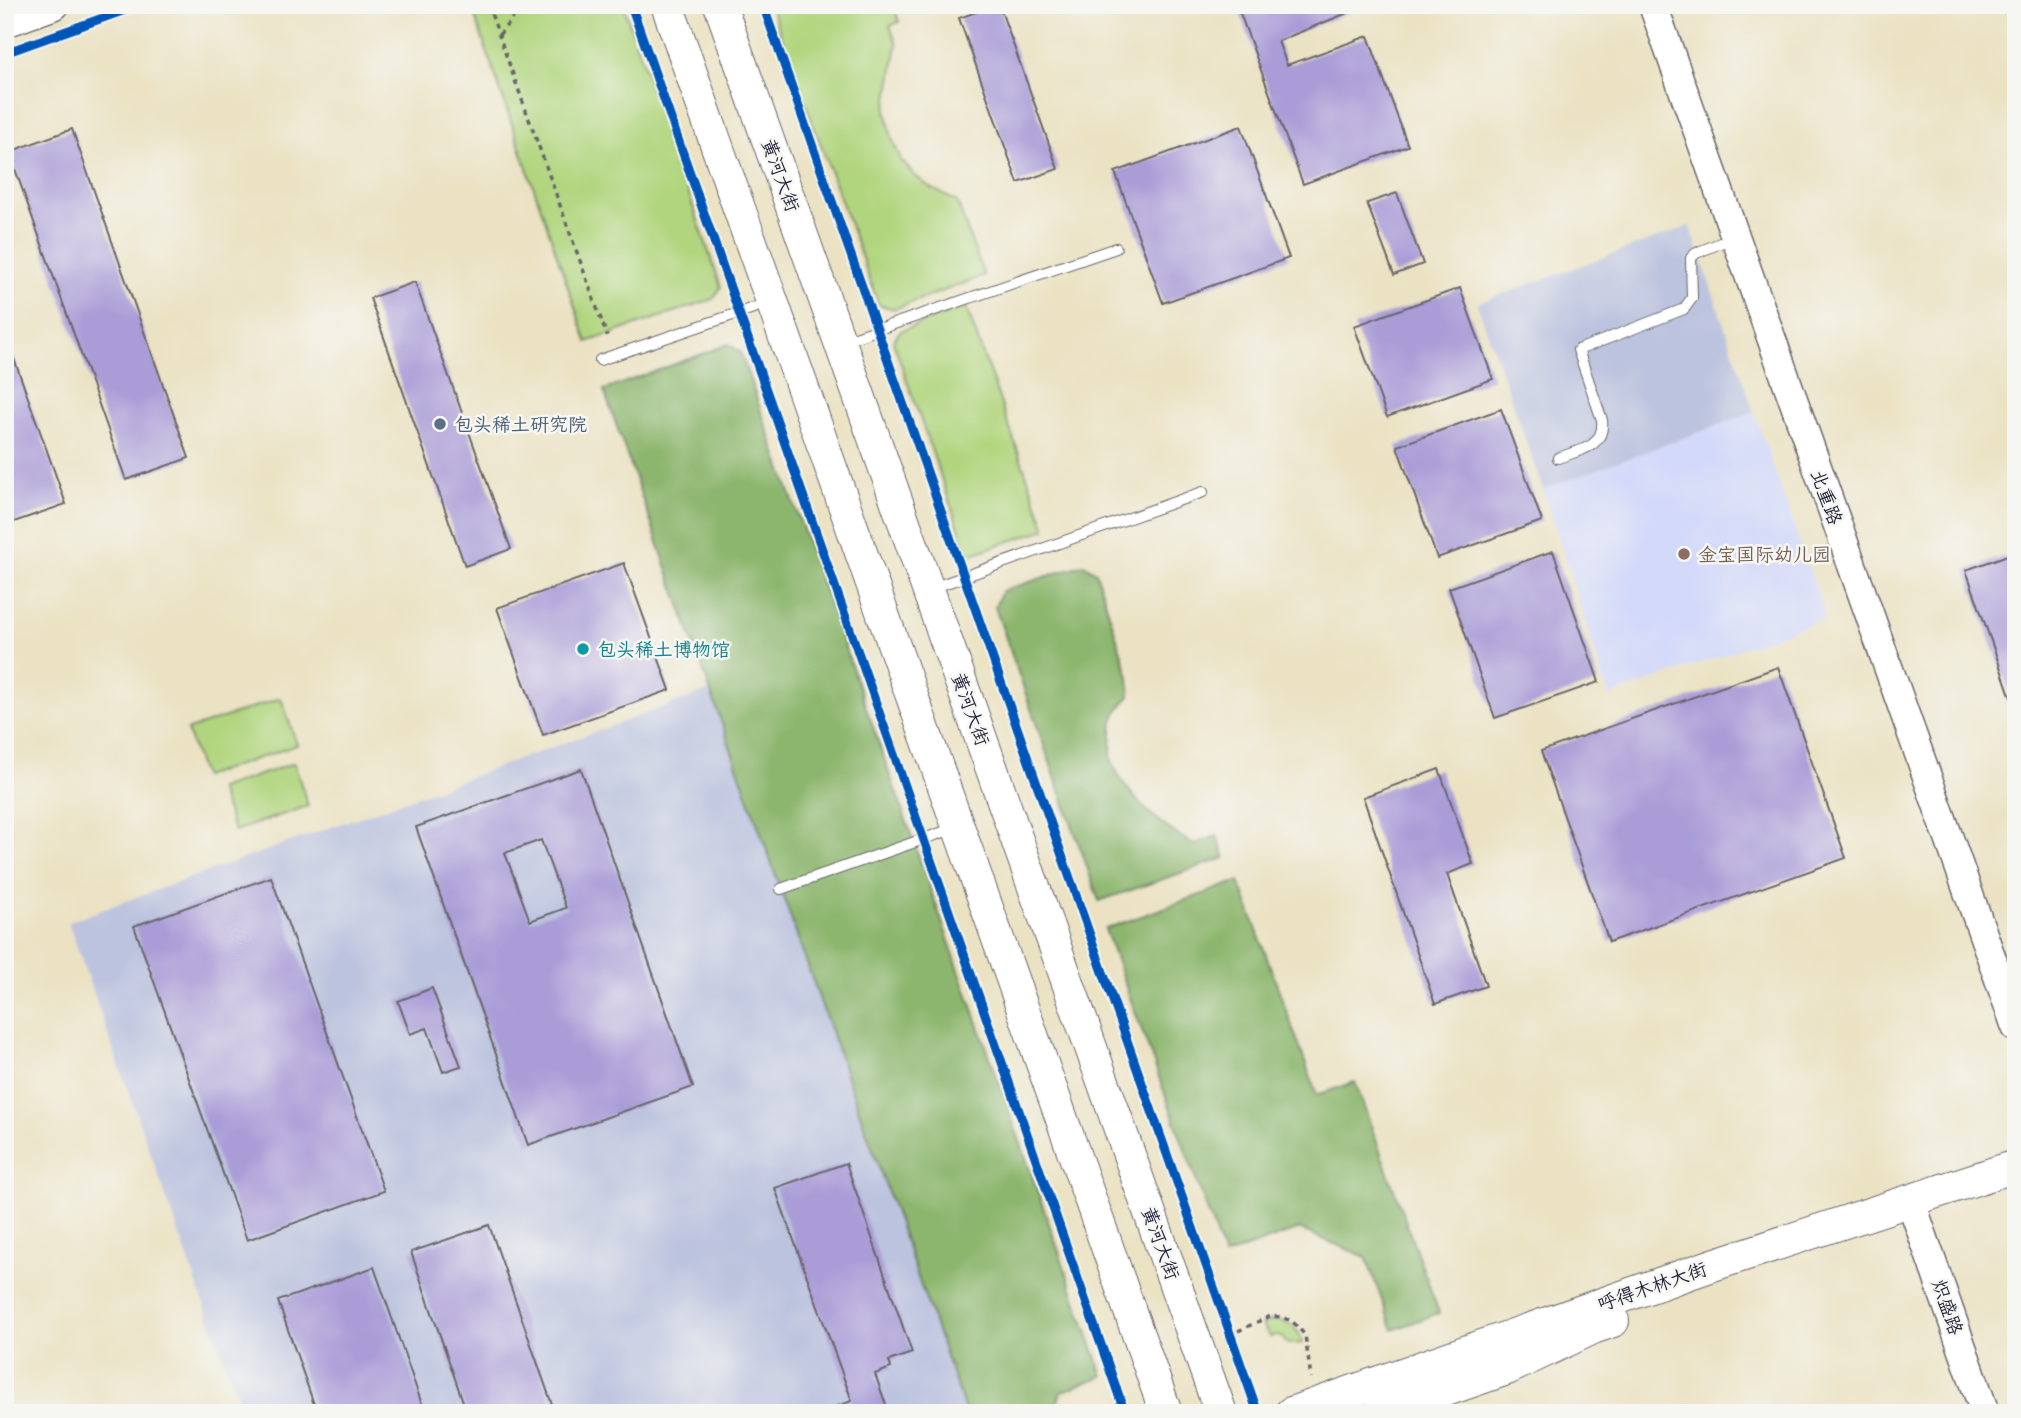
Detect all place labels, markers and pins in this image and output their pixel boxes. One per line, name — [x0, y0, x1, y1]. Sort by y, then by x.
place label: 包头稀土研究院 — [454, 412, 587, 436]
marker: 包头稀土研究院 — [432, 416, 448, 432]
place label: 金宝国际幼儿园 — [1698, 542, 1831, 566]
marker: 金宝国际幼儿园 — [1676, 546, 1692, 562]
place label: 包头稀土博物馆 — [597, 637, 730, 661]
marker: 包头稀土博物馆 — [575, 641, 591, 657]

